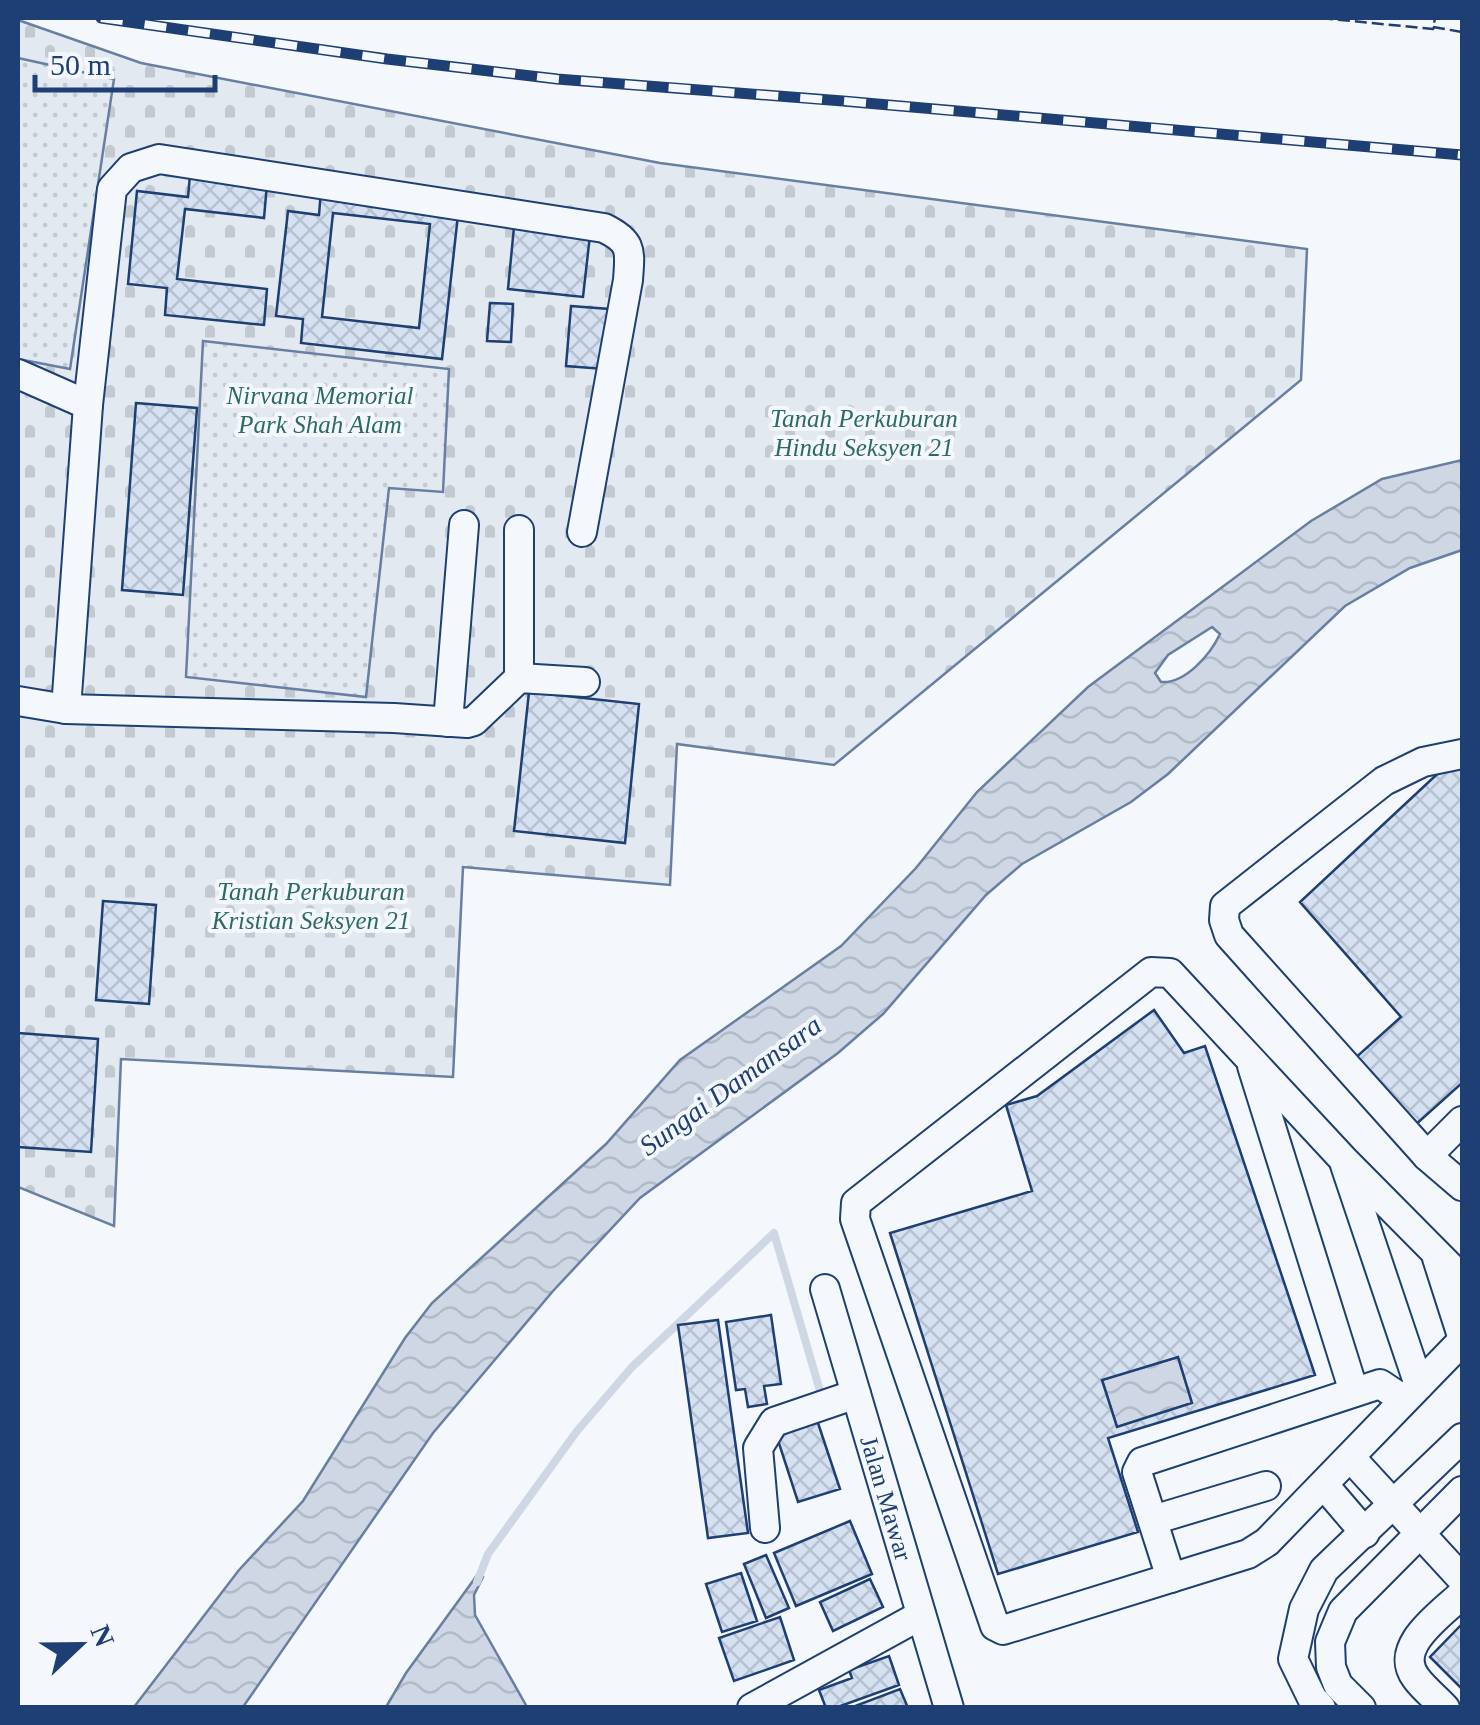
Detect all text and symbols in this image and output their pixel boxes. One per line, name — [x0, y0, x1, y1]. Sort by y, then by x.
scale bar — [35, 30, 215, 92]
text: 50 m — [50, 48, 111, 81]
park label: Nirvana Memorial Park Shah Alam — [226, 382, 413, 438]
park label: Tanah Perkuburan Hindu Seksyen 21 — [770, 405, 958, 461]
park label: Tanah Perkuburan Kristian Seksyen 21 — [211, 878, 410, 934]
water label: Sungai Damansara — [633, 1009, 827, 1162]
street label: Jalan Mawar — [855, 1433, 918, 1564]
north arrow — [30, 1595, 130, 1695]
text: N — [85, 1621, 121, 1651]

